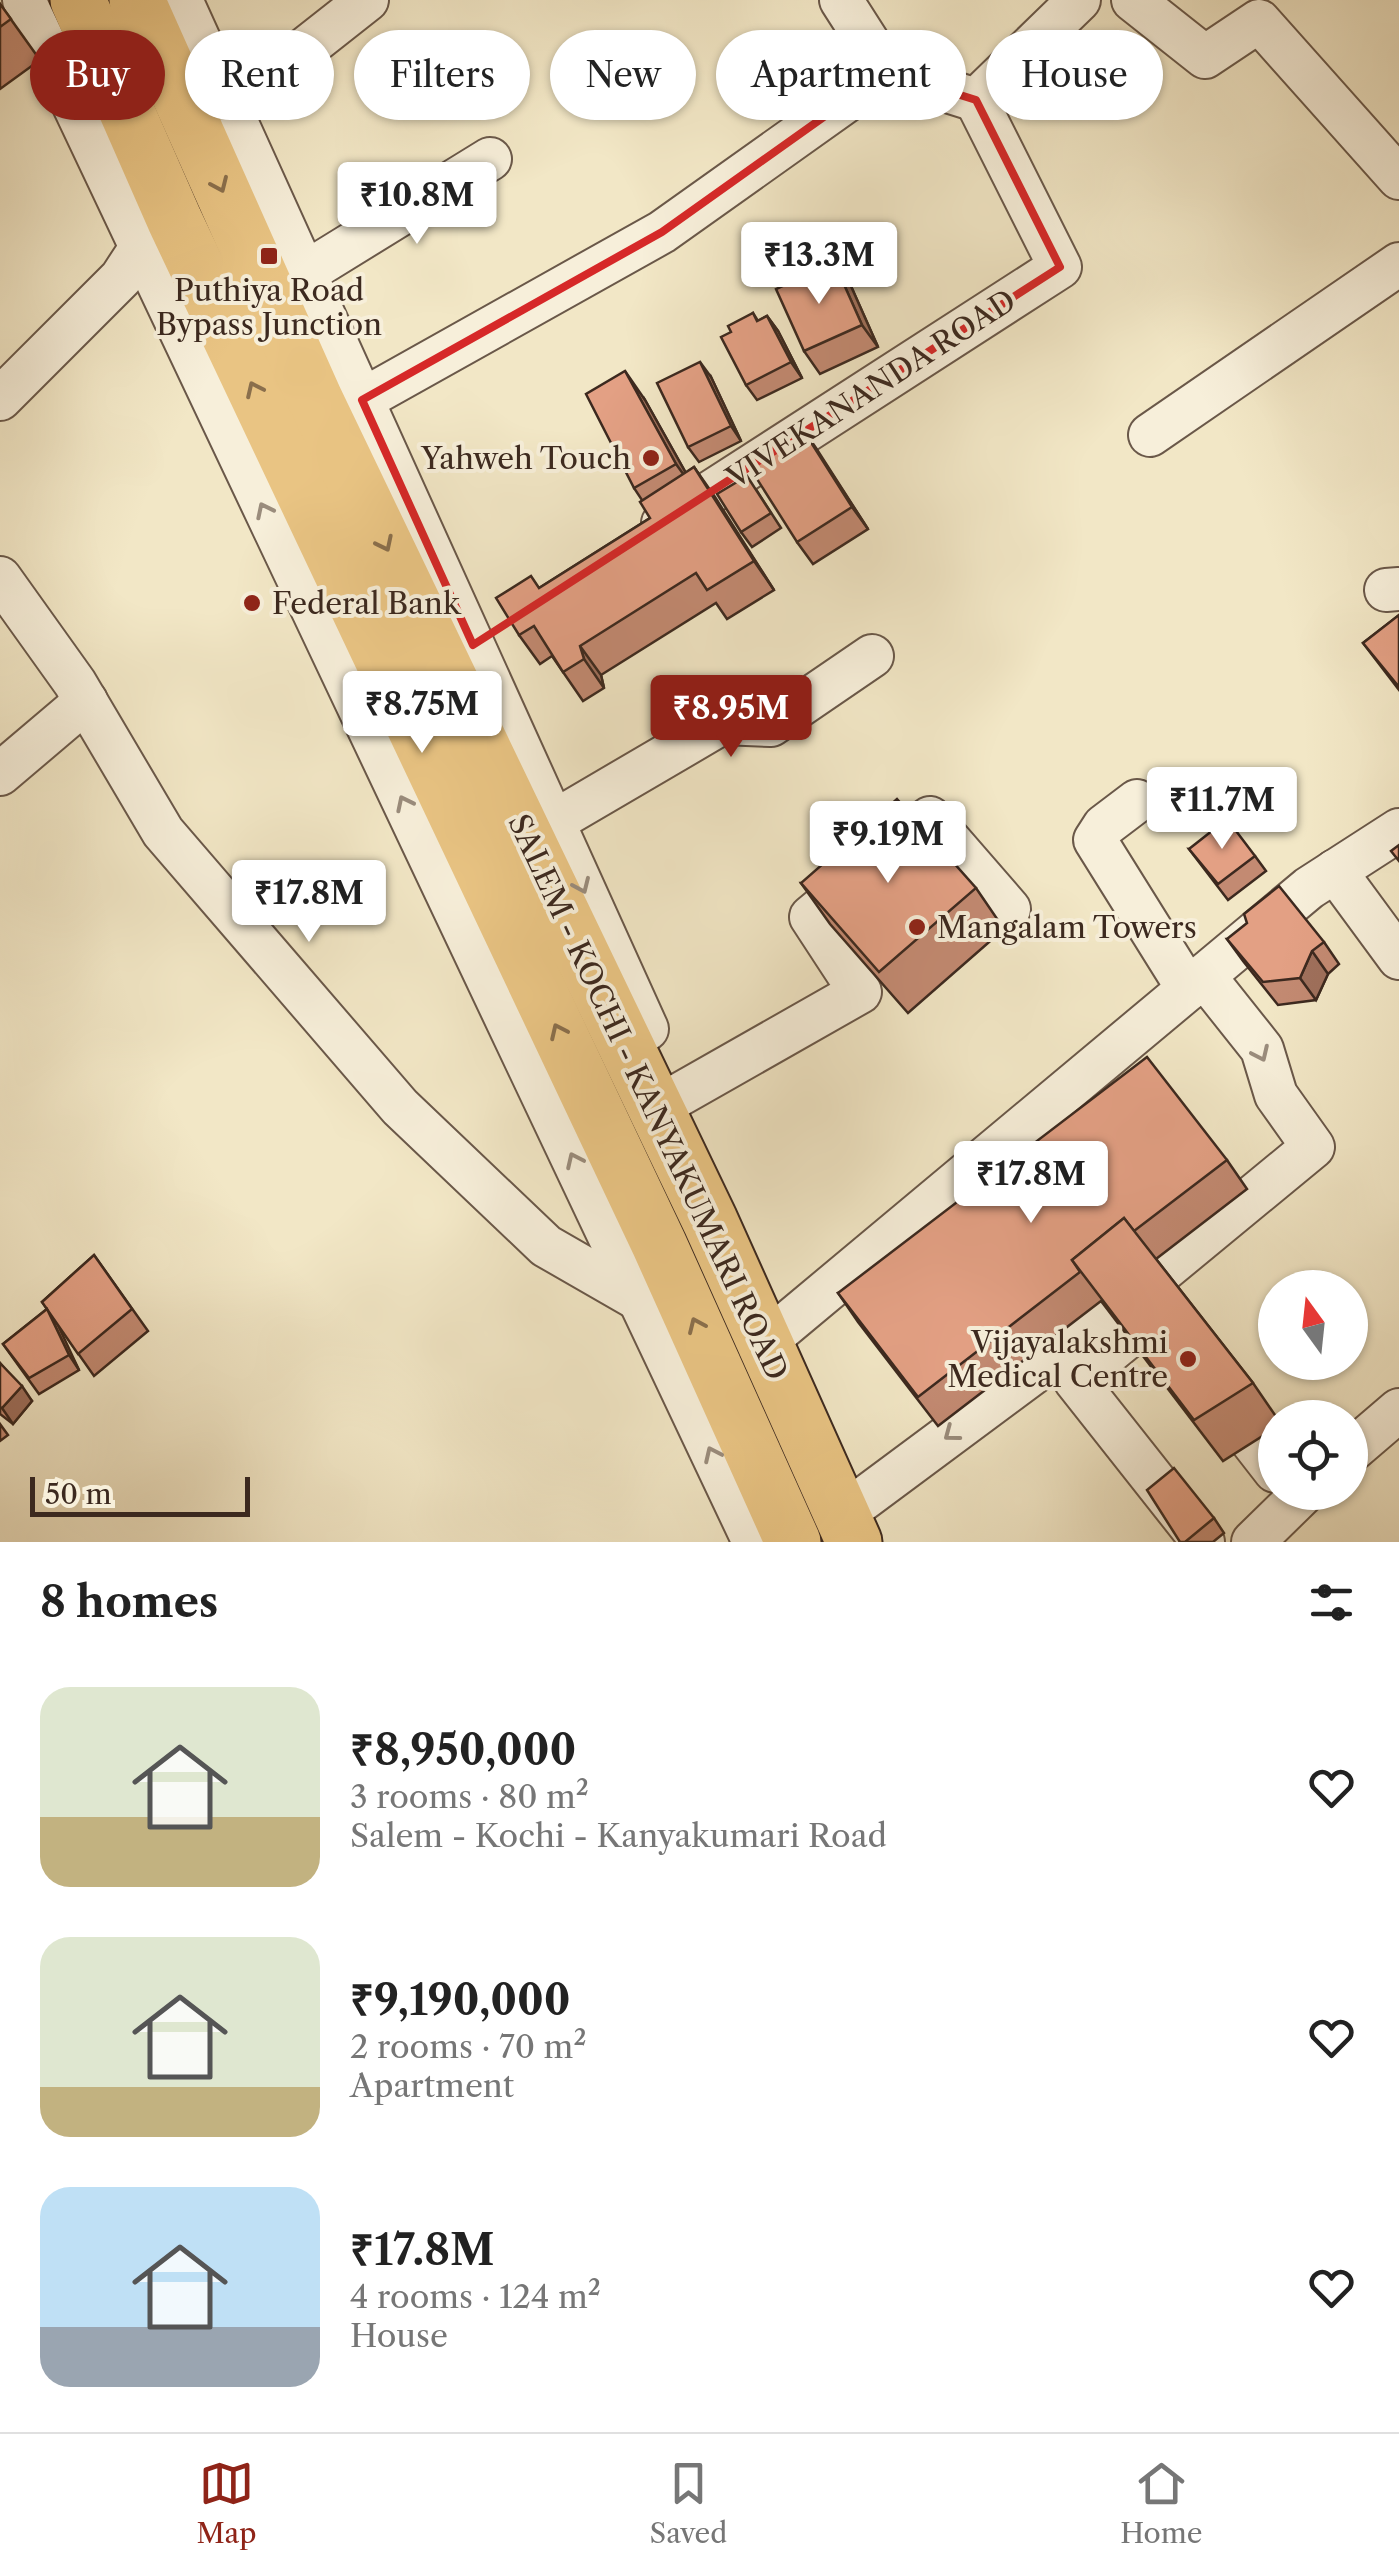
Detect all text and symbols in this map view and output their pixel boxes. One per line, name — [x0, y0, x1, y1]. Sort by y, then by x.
chip: Buy — [30, 30, 165, 120]
chip: Rent — [185, 30, 334, 120]
chip: Filters — [354, 30, 530, 120]
chip: New — [550, 30, 696, 120]
chip: Apartment — [716, 30, 966, 120]
chip: House — [986, 30, 1163, 120]
pin: ₹10.8M — [336, 162, 498, 247]
one-way arrow — [208, 175, 228, 193]
text: ₹10.8M — [360, 175, 474, 214]
pin: ₹13.3M — [738, 222, 900, 307]
text: ₹13.3M — [763, 235, 875, 274]
marker: Puthiya Road Bypass Junction — [258, 245, 280, 267]
place label: Puthiya Road Bypass Junction — [156, 272, 382, 343]
street label: VIVEKANANDA ROAD — [719, 282, 1022, 497]
one-way arrow — [247, 381, 267, 399]
place label: Yahweh Touch — [420, 440, 631, 477]
marker: Yahweh Touch — [640, 447, 662, 469]
one-way arrow — [257, 502, 277, 520]
one-way arrow — [372, 533, 392, 551]
place label: Federal Bank — [272, 585, 462, 622]
marker: Federal Bank — [241, 592, 263, 614]
pin: ₹8.75M — [341, 671, 503, 756]
pin: ₹8.95M — [650, 675, 812, 760]
text: ₹8.75M — [365, 684, 479, 723]
text: ₹8.95M — [673, 688, 789, 727]
pin: ₹11.7M — [1141, 767, 1303, 852]
text: ₹11.7M — [1169, 780, 1275, 819]
one-way arrow — [397, 795, 417, 813]
pin: ₹9.19M — [807, 801, 969, 886]
street label: SALEM - KOCHI - KANYAKUMARI ROAD — [500, 808, 796, 1386]
text: ₹9.19M — [832, 814, 944, 853]
pin: ₹17.8M — [228, 860, 390, 945]
text: ₹17.8M — [254, 873, 364, 912]
one-way arrow — [570, 876, 590, 894]
place label: Mangalam Towers — [937, 909, 1197, 946]
marker: Mangalam Towers — [906, 916, 928, 938]
one-way arrow — [551, 1023, 571, 1041]
one-way arrow — [1249, 1043, 1269, 1061]
pin: ₹17.8M — [950, 1141, 1112, 1226]
one-way arrow — [567, 1152, 587, 1170]
text: ₹17.8M — [976, 1154, 1086, 1193]
north arrow — [1258, 1270, 1368, 1380]
map controls — [1258, 1270, 1368, 1510]
one-way arrow — [688, 1317, 708, 1335]
place label: Vijayalakshmi Medical Centre — [947, 1324, 1168, 1395]
marker: Vijayalakshmi Medical Centre — [1177, 1348, 1199, 1370]
button: locate — [1258, 1400, 1368, 1510]
one-way arrow — [944, 1422, 962, 1439]
one-way arrow — [705, 1446, 725, 1464]
scale bar — [30, 1472, 250, 1516]
text: 50 m — [45, 1477, 112, 1511]
icon: filters — [1304, 1575, 1359, 1630]
text: 8 homes — [40, 1576, 218, 1628]
text: ₹8,950,000 — [350, 1724, 576, 1776]
icon: home — [120, 1727, 240, 1847]
icon: heart — [1304, 1760, 1359, 1815]
text: 3 rooms · 80 m² — [350, 1777, 589, 1816]
text: Salem - Kochi - Kanyakumari Road — [350, 1816, 887, 1855]
text: ₹9,190,000 — [350, 1974, 570, 2026]
icon: home — [120, 1977, 240, 2097]
icon: heart — [1304, 2010, 1359, 2065]
text: 2 rooms · 70 m² — [350, 2027, 586, 2066]
text: Apartment — [350, 2066, 514, 2105]
text: ₹17.8M — [350, 2224, 495, 2276]
icon: home — [120, 2227, 240, 2347]
icon: heart — [1304, 2260, 1359, 2315]
text: 4 rooms · 124 m² — [350, 2277, 601, 2316]
text: House — [350, 2316, 448, 2355]
tab: Map — [196, 2456, 257, 2550]
tab: Saved — [650, 2456, 727, 2550]
tab: Home — [1120, 2456, 1203, 2550]

